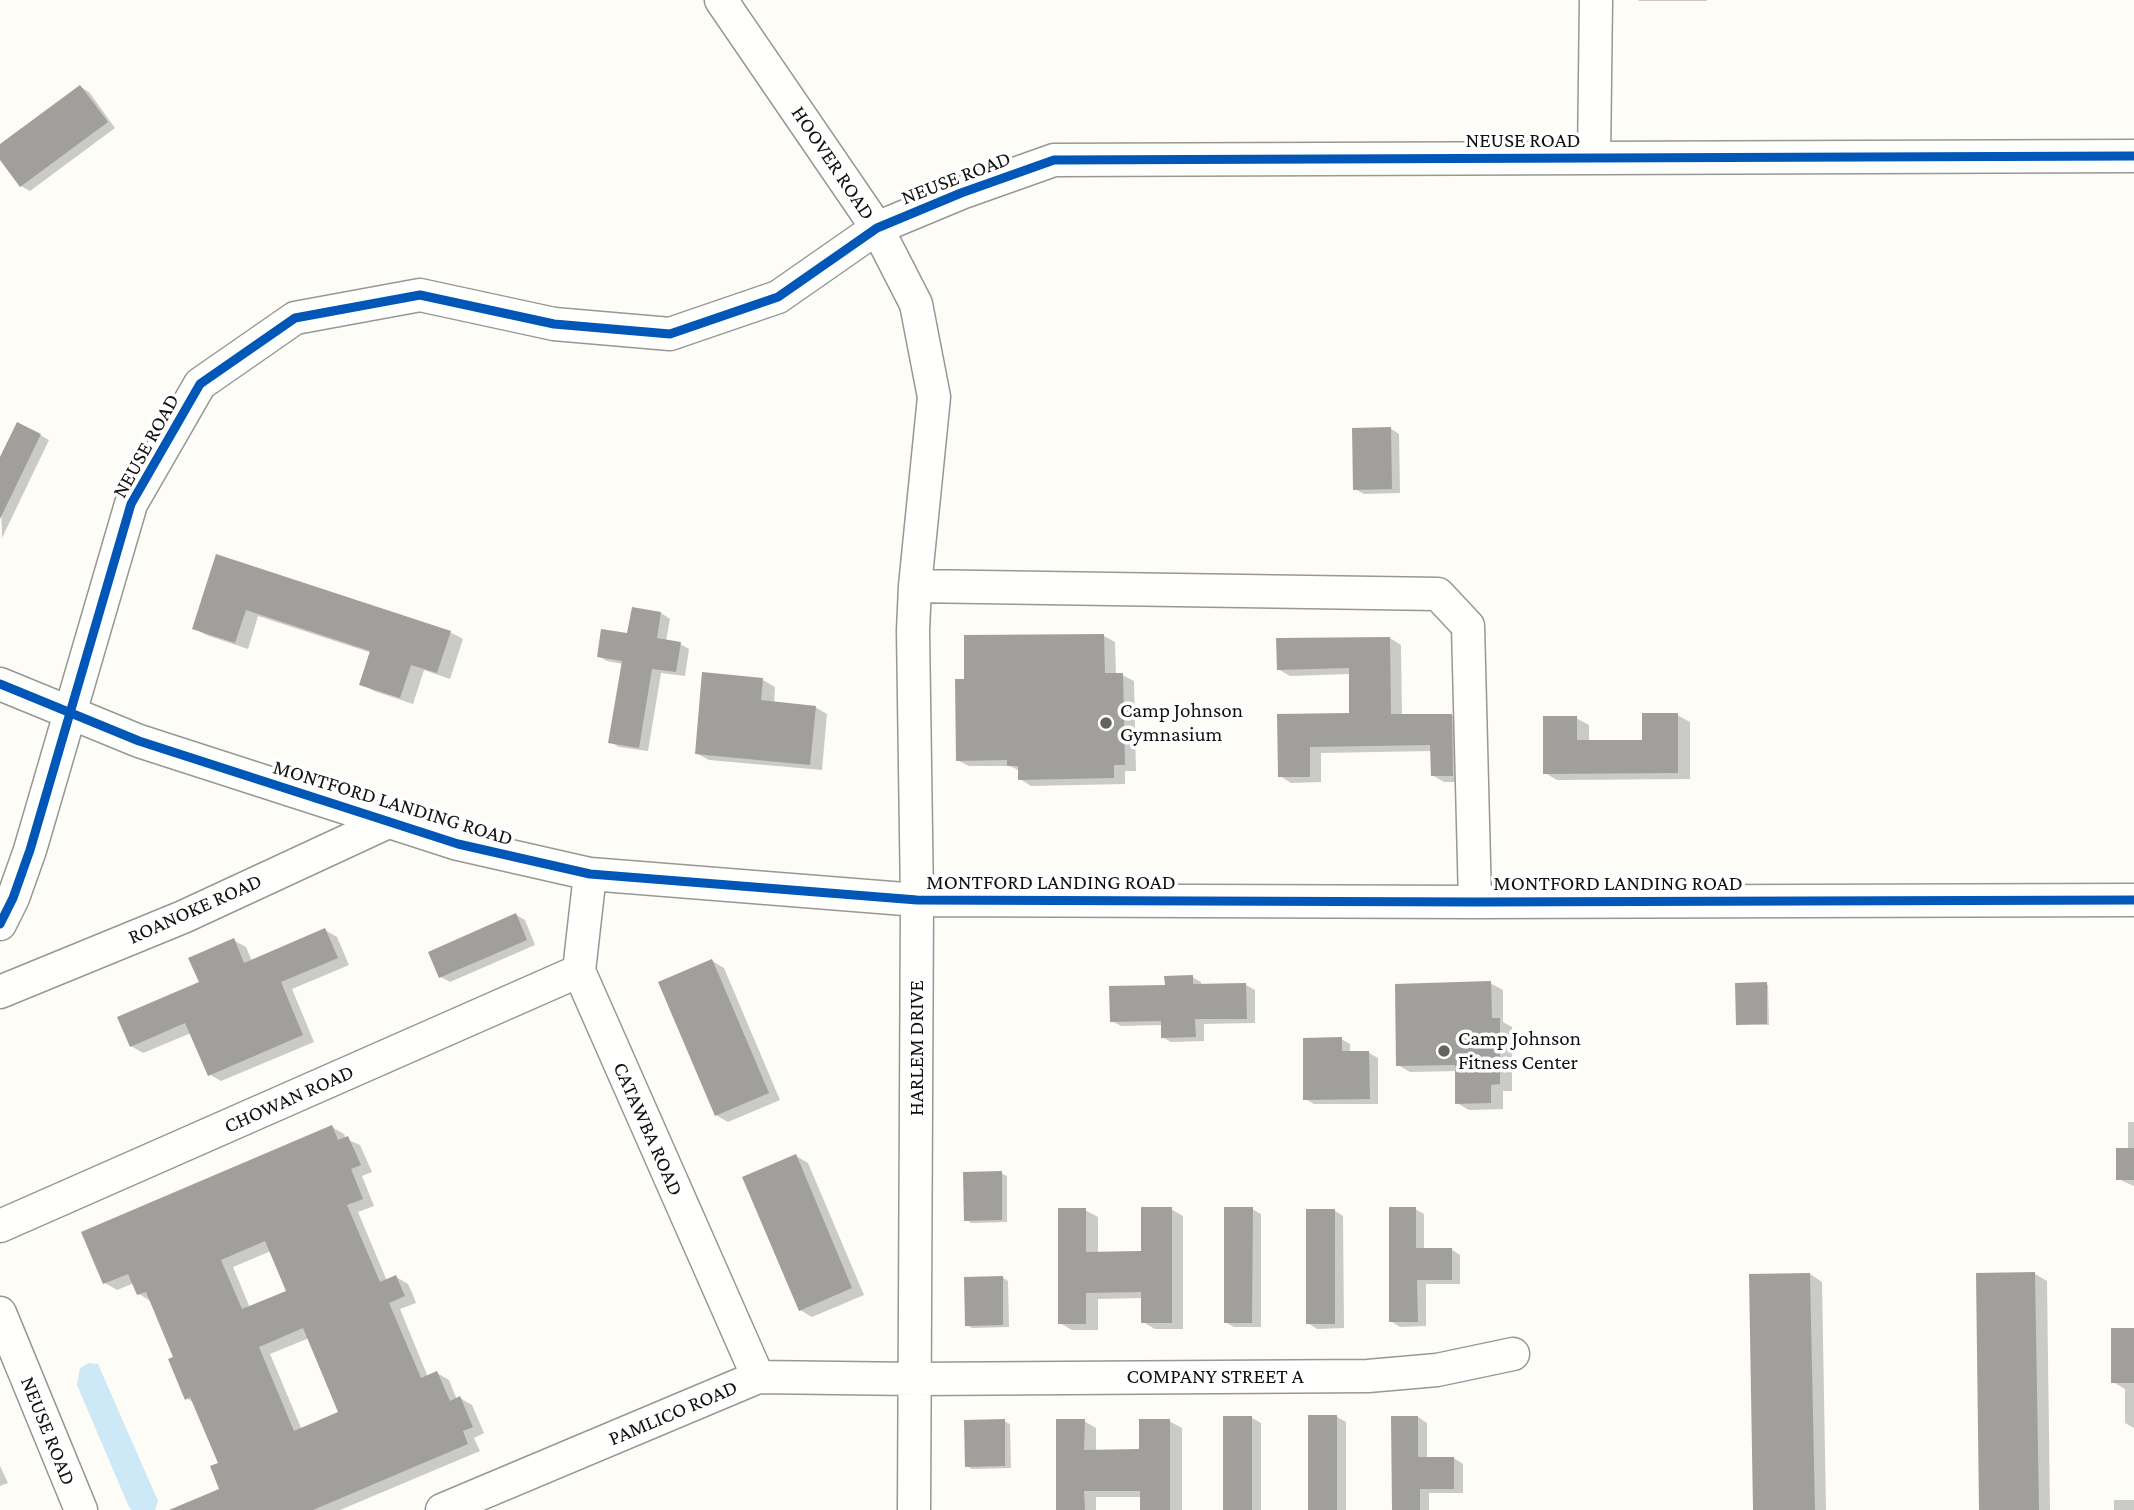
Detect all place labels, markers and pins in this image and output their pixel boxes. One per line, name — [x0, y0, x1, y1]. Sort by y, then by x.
place label: Camp Johnson Gymnasium — [1120, 698, 1243, 748]
marker: Camp Johnson Gymnasium — [1098, 715, 1114, 731]
place label: Camp Johnson Fitness Center — [1458, 1026, 1581, 1076]
marker: Camp Johnson Fitness Center — [1436, 1043, 1452, 1059]

